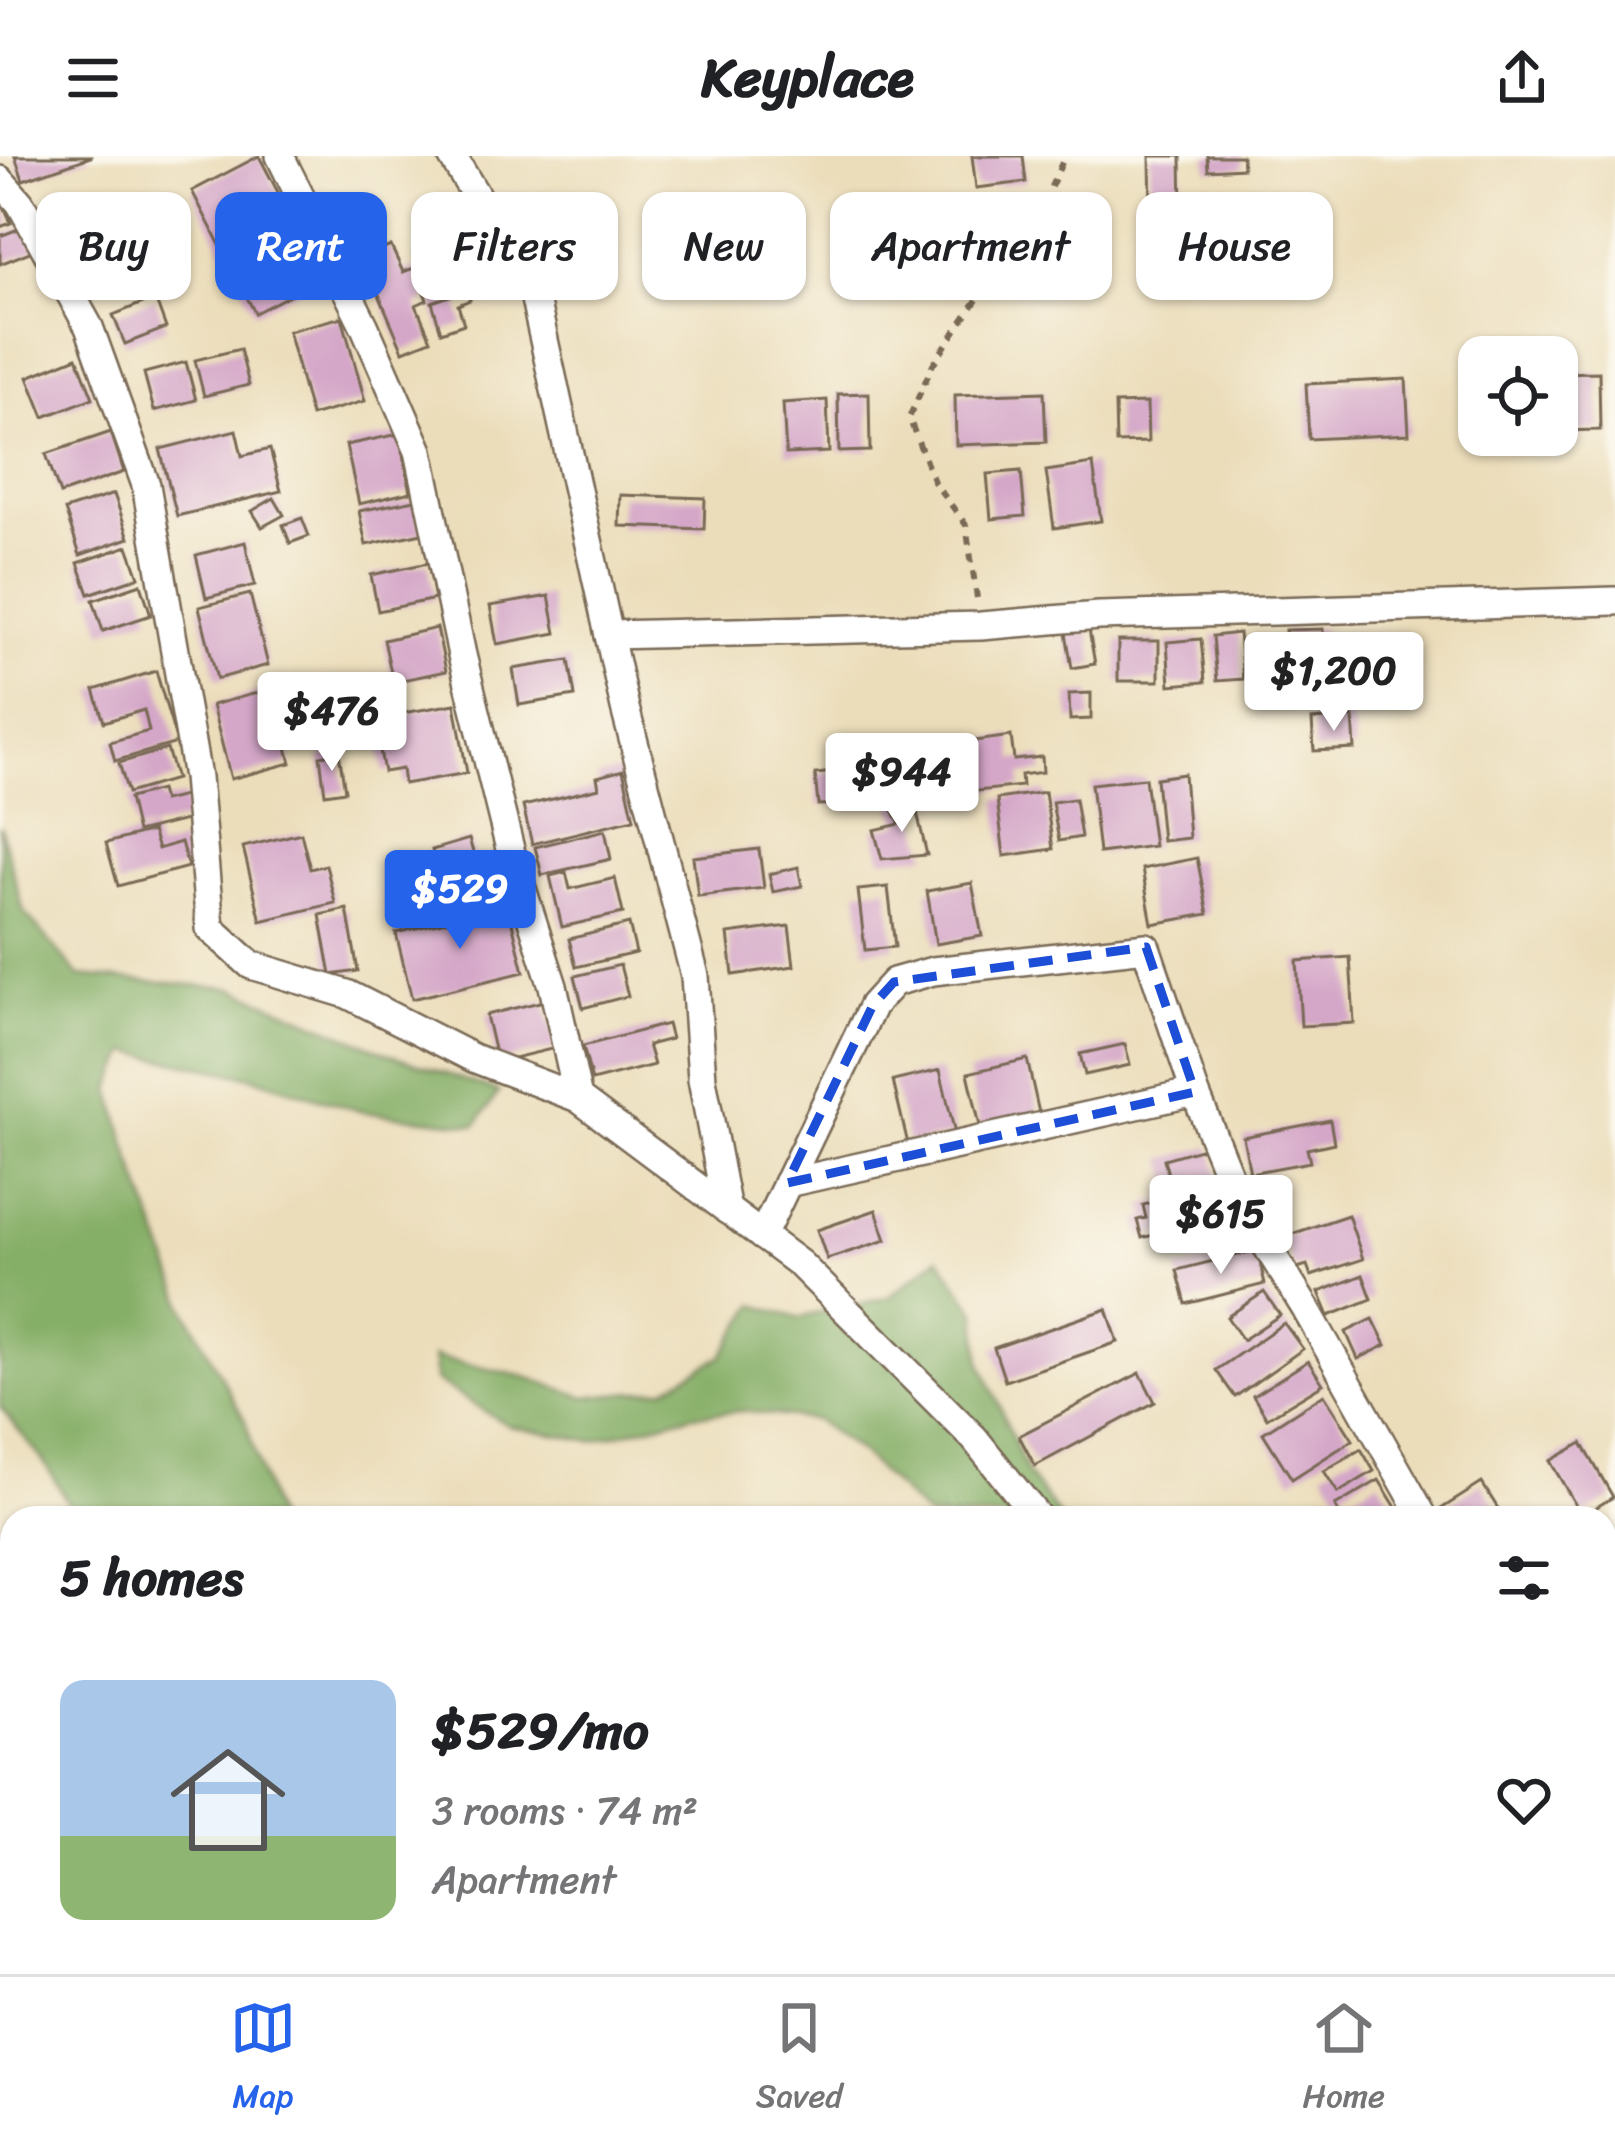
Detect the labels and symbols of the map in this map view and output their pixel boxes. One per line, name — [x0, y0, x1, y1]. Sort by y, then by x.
pin: $1,200 — [1236, 632, 1432, 734]
pin: $476 — [261, 672, 403, 774]
pin: $944 — [831, 733, 973, 835]
pin: $529 — [389, 850, 531, 952]
pin: $615 — [1150, 1175, 1292, 1277]

